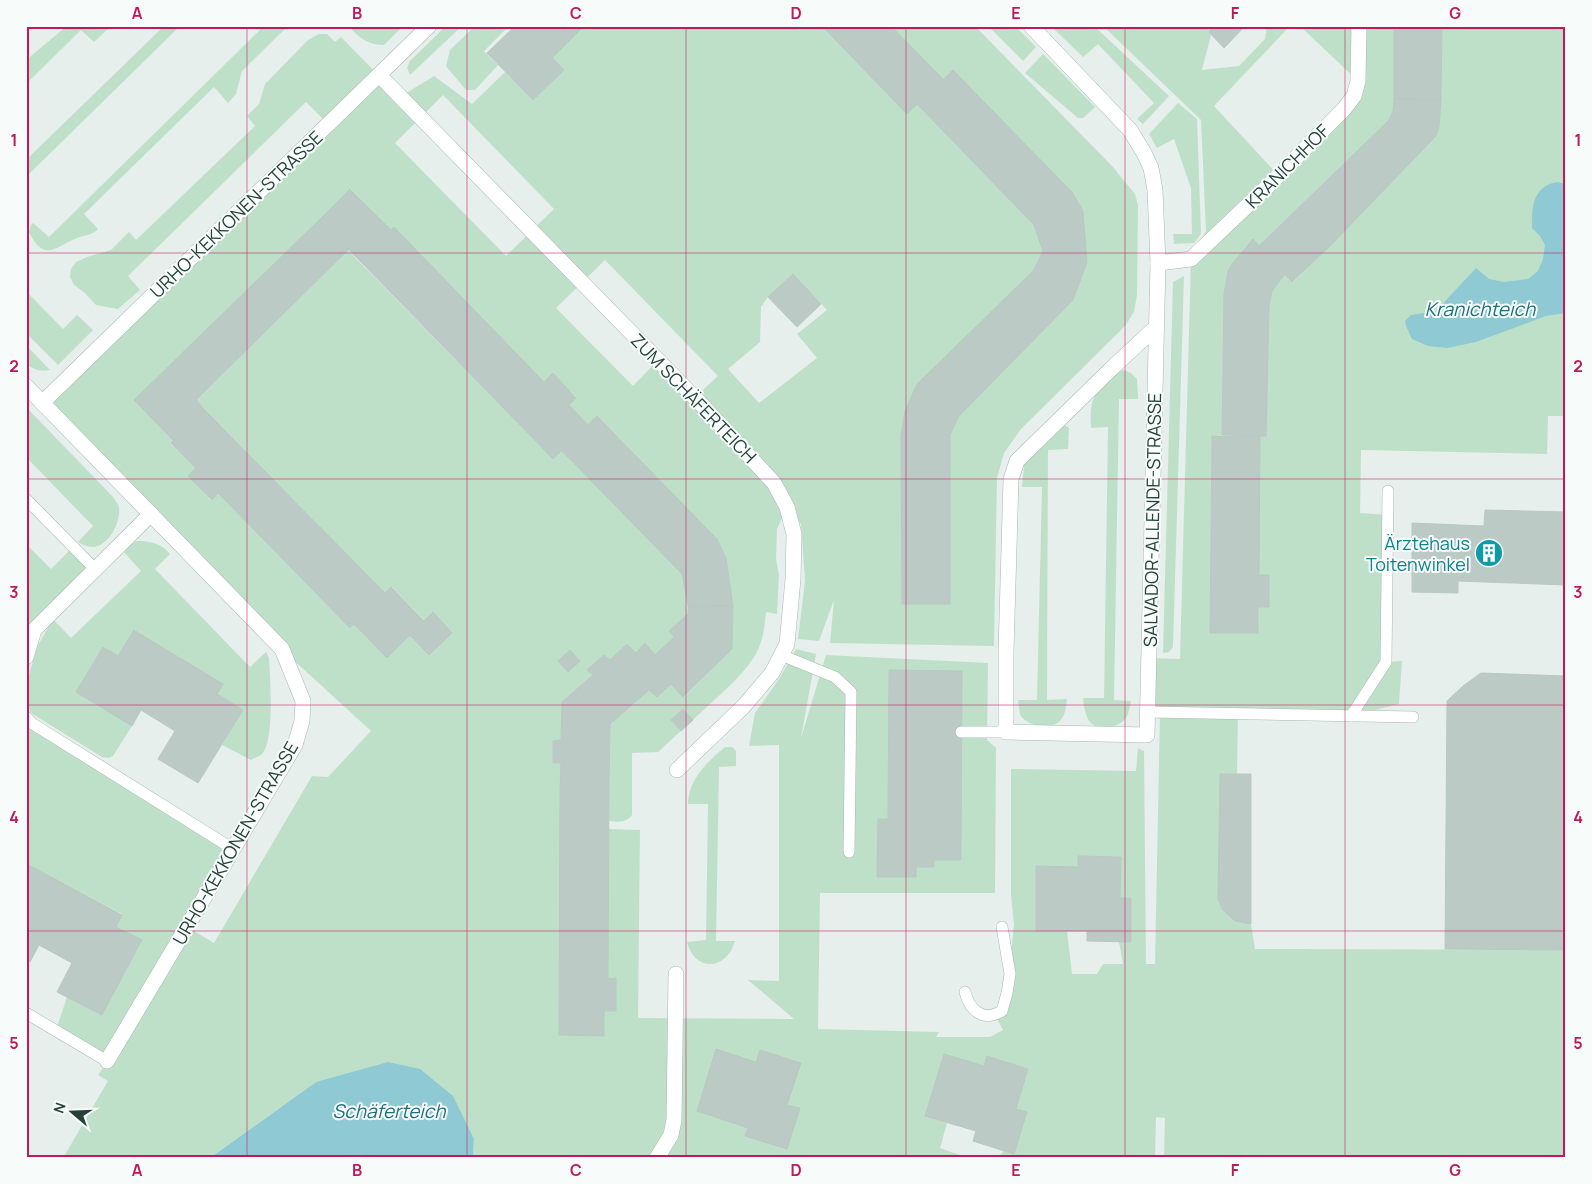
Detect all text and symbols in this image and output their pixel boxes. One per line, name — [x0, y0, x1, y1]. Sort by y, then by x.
text: A — [132, 2, 143, 24]
text: B — [352, 2, 362, 24]
text: C — [570, 2, 582, 24]
text: D — [790, 2, 802, 24]
text: E — [1011, 2, 1021, 24]
text: F — [1231, 2, 1240, 24]
text: G — [1449, 2, 1461, 24]
street label: KRANICHHOF — [1240, 119, 1334, 213]
street label: URHO-KEKKONEN-STRASSE — [145, 125, 327, 303]
text: 1 — [10, 129, 18, 151]
text: 1 — [1574, 129, 1582, 151]
water label: Kranichteich — [1425, 296, 1536, 322]
street label: ZUM SCHÄFERTEICH — [626, 328, 762, 468]
text: 2 — [9, 355, 19, 377]
text: 2 — [1573, 355, 1583, 377]
street label: SALVADOR-ALLENDE-STRASSE — [1138, 393, 1166, 647]
place label: Ärztehaus Toitenwinkel — [1366, 531, 1470, 576]
building icon: Ärztehaus Toitenwinkel — [1474, 538, 1504, 568]
text: 3 — [9, 581, 19, 603]
text: 3 — [1573, 581, 1583, 603]
street label: URHO-KEKKONEN-STRASSE — [167, 737, 303, 949]
text: 4 — [9, 806, 19, 828]
text: 4 — [1573, 806, 1583, 828]
text: 5 — [9, 1032, 19, 1054]
text: 5 — [1573, 1032, 1583, 1054]
north arrow — [48, 1086, 98, 1136]
water label: Schäferteich — [333, 1098, 446, 1124]
text: N — [49, 1100, 70, 1115]
text: A — [132, 1159, 143, 1181]
text: B — [352, 1159, 362, 1181]
text: C — [570, 1159, 582, 1181]
text: D — [790, 1159, 802, 1181]
text: E — [1011, 1159, 1021, 1181]
text: F — [1231, 1159, 1240, 1181]
text: G — [1449, 1159, 1461, 1181]

